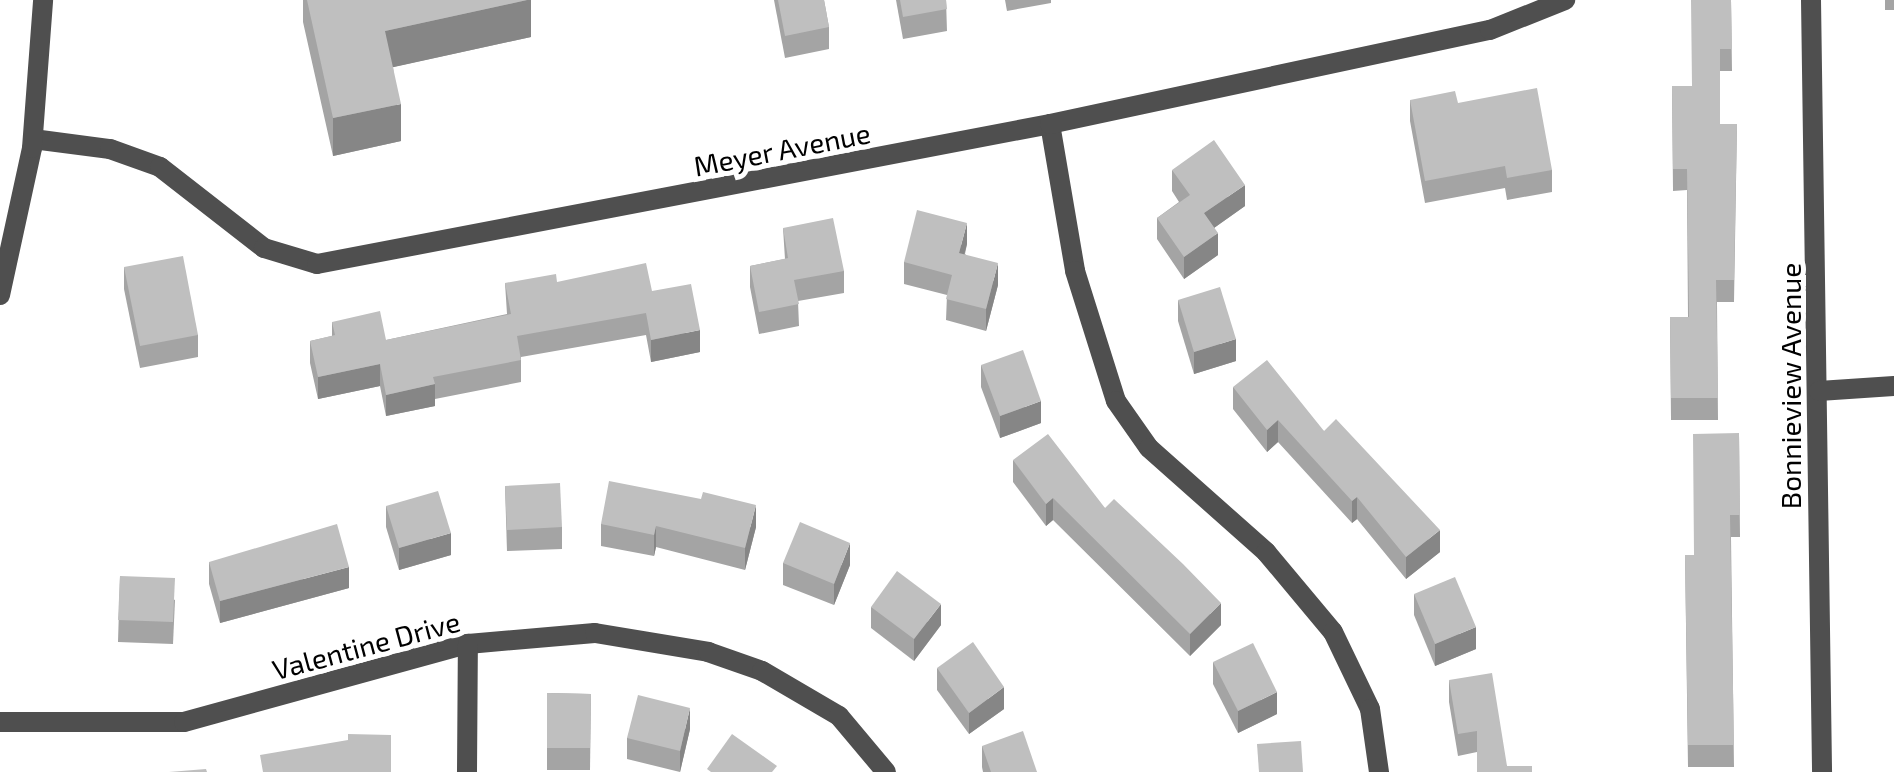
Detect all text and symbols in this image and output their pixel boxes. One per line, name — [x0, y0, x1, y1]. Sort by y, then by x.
street label: Meyer Avenue — [690, 115, 874, 183]
street label: Bonnieview Avenue — [1773, 262, 1807, 510]
street label: Valentine Drive — [268, 604, 464, 686]

